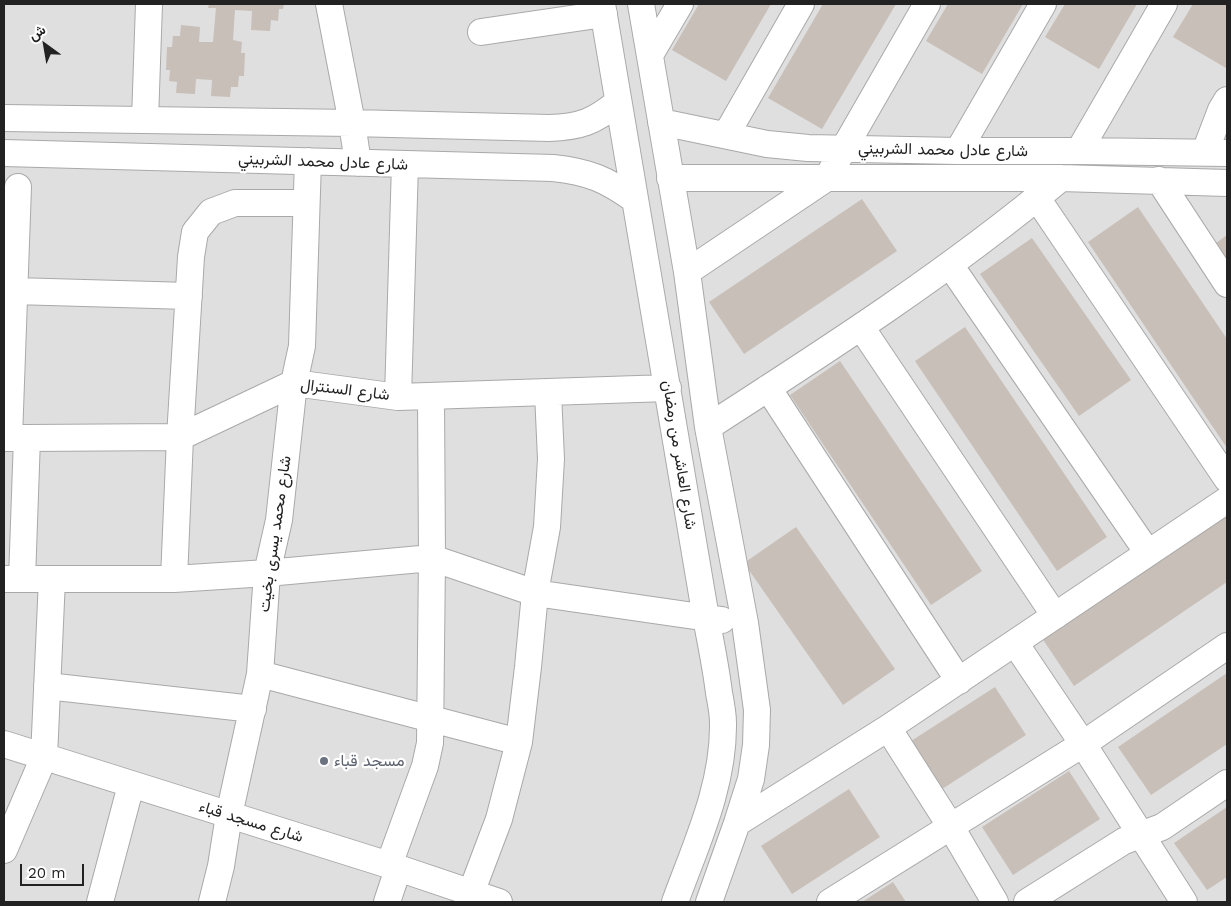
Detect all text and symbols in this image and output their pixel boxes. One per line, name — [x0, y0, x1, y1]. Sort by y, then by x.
north arrow — [20, 20, 70, 70]
text: ش — [26, 21, 48, 44]
street label: شارع عادل محمد الشربيني — [858, 139, 1028, 161]
street label: شارع عادل محمد الشربيني — [238, 149, 408, 175]
street label: شارع السنترال — [299, 375, 391, 405]
street label: شارع العاشر من رمضان — [658, 379, 700, 531]
street label: شارع محمد يسرى بخيت — [255, 454, 295, 614]
place label: مسجد قباء — [334, 751, 404, 771]
marker: مسجد قباء — [318, 755, 330, 767]
street label: شارع مسجد قباء — [197, 797, 305, 847]
scale bar — [22, 854, 86, 886]
text: 20 m — [28, 864, 66, 882]

